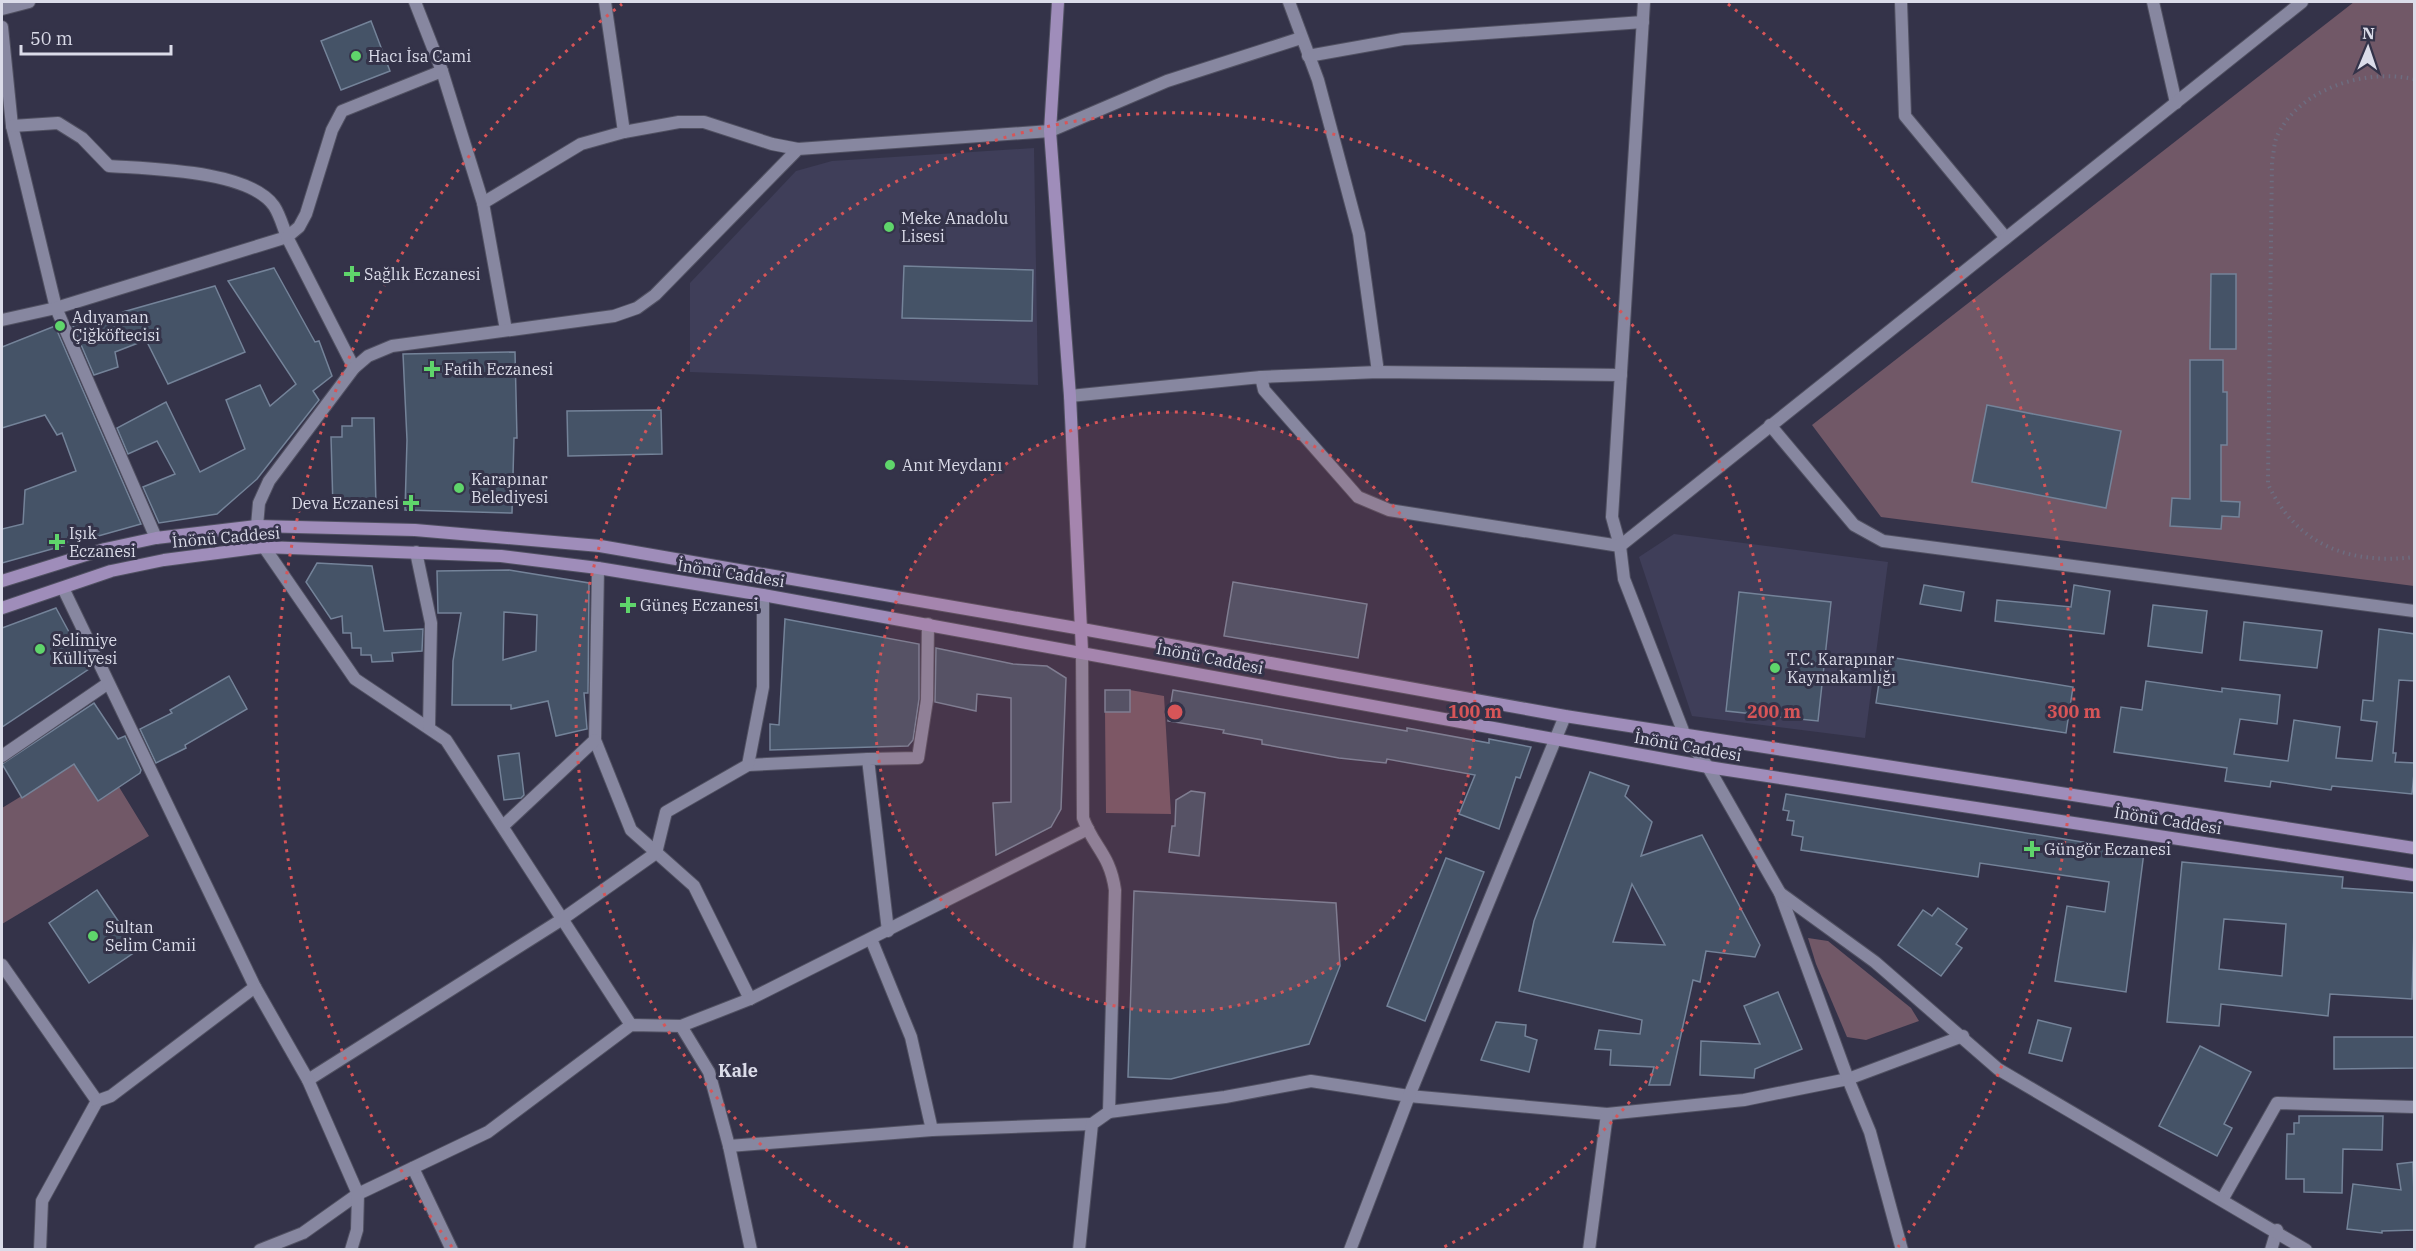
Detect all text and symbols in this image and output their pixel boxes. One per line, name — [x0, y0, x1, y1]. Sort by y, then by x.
scale bar — [21, 18, 171, 56]
north arrow — [2338, 18, 2398, 78]
text: N — [2362, 23, 2375, 43]
text: 50 m — [30, 27, 73, 50]
place label: Hacı İsa Cami — [368, 46, 471, 66]
marker: Hacı İsa Cami — [349, 49, 363, 63]
place label: Meke Anadolu Lisesi — [901, 208, 1008, 246]
marker: Meke Anadolu Lisesi — [882, 220, 896, 234]
place label: Sağlık Eczanesi — [364, 264, 481, 284]
marker: Sağlık Eczanesi — [345, 267, 359, 281]
place label: Adıyaman Çiğköftecisi — [72, 307, 160, 345]
marker: Adıyaman Çiğköftecisi — [53, 319, 67, 333]
place label: Fatih Eczanesi — [444, 359, 553, 379]
marker: Fatih Eczanesi — [425, 362, 439, 376]
place label: Anıt Meydanı — [902, 455, 1002, 475]
marker: Anıt Meydanı — [883, 458, 897, 472]
place label: Karapınar Belediyesi — [471, 469, 548, 507]
marker: Karapınar Belediyesi — [452, 481, 466, 495]
place label: Deva Eczanesi — [291, 493, 399, 513]
marker: Deva Eczanesi — [404, 496, 418, 510]
street label: İnönü Caddesi — [171, 522, 281, 552]
place label: Işık Eczanesi — [69, 523, 136, 561]
marker: Işık Eczanesi — [50, 535, 64, 549]
street label: İnönü Caddesi — [676, 555, 786, 591]
place label: Güneş Eczanesi — [640, 595, 759, 615]
marker: Güneş Eczanesi — [621, 598, 635, 612]
place label: Selimiye Külliyesi — [52, 630, 117, 668]
street label: İnönü Caddesi — [1155, 638, 1265, 678]
marker: Selimiye Külliyesi — [33, 642, 47, 656]
place label: T.C. Karapınar Kaymakamlığı — [1787, 649, 1896, 687]
marker: T.C. Karapınar Kaymakamlığı — [1768, 661, 1782, 675]
text: 100 m — [1448, 700, 1503, 723]
text: 200 m — [1747, 700, 1802, 723]
text: 300 m — [2047, 700, 2102, 723]
centre of rings — [1165, 702, 1185, 722]
street label: İnönü Caddesi — [1633, 727, 1743, 765]
street label: İnönü Caddesi — [2113, 802, 2223, 838]
place label: Güngör Eczanesi — [2044, 839, 2171, 859]
marker: Güngör Eczanesi — [2025, 842, 2039, 856]
place label: Sultan Selim Camii — [105, 917, 196, 955]
marker: Sultan Selim Camii — [86, 929, 100, 943]
district label: Kale — [718, 1059, 758, 1082]

